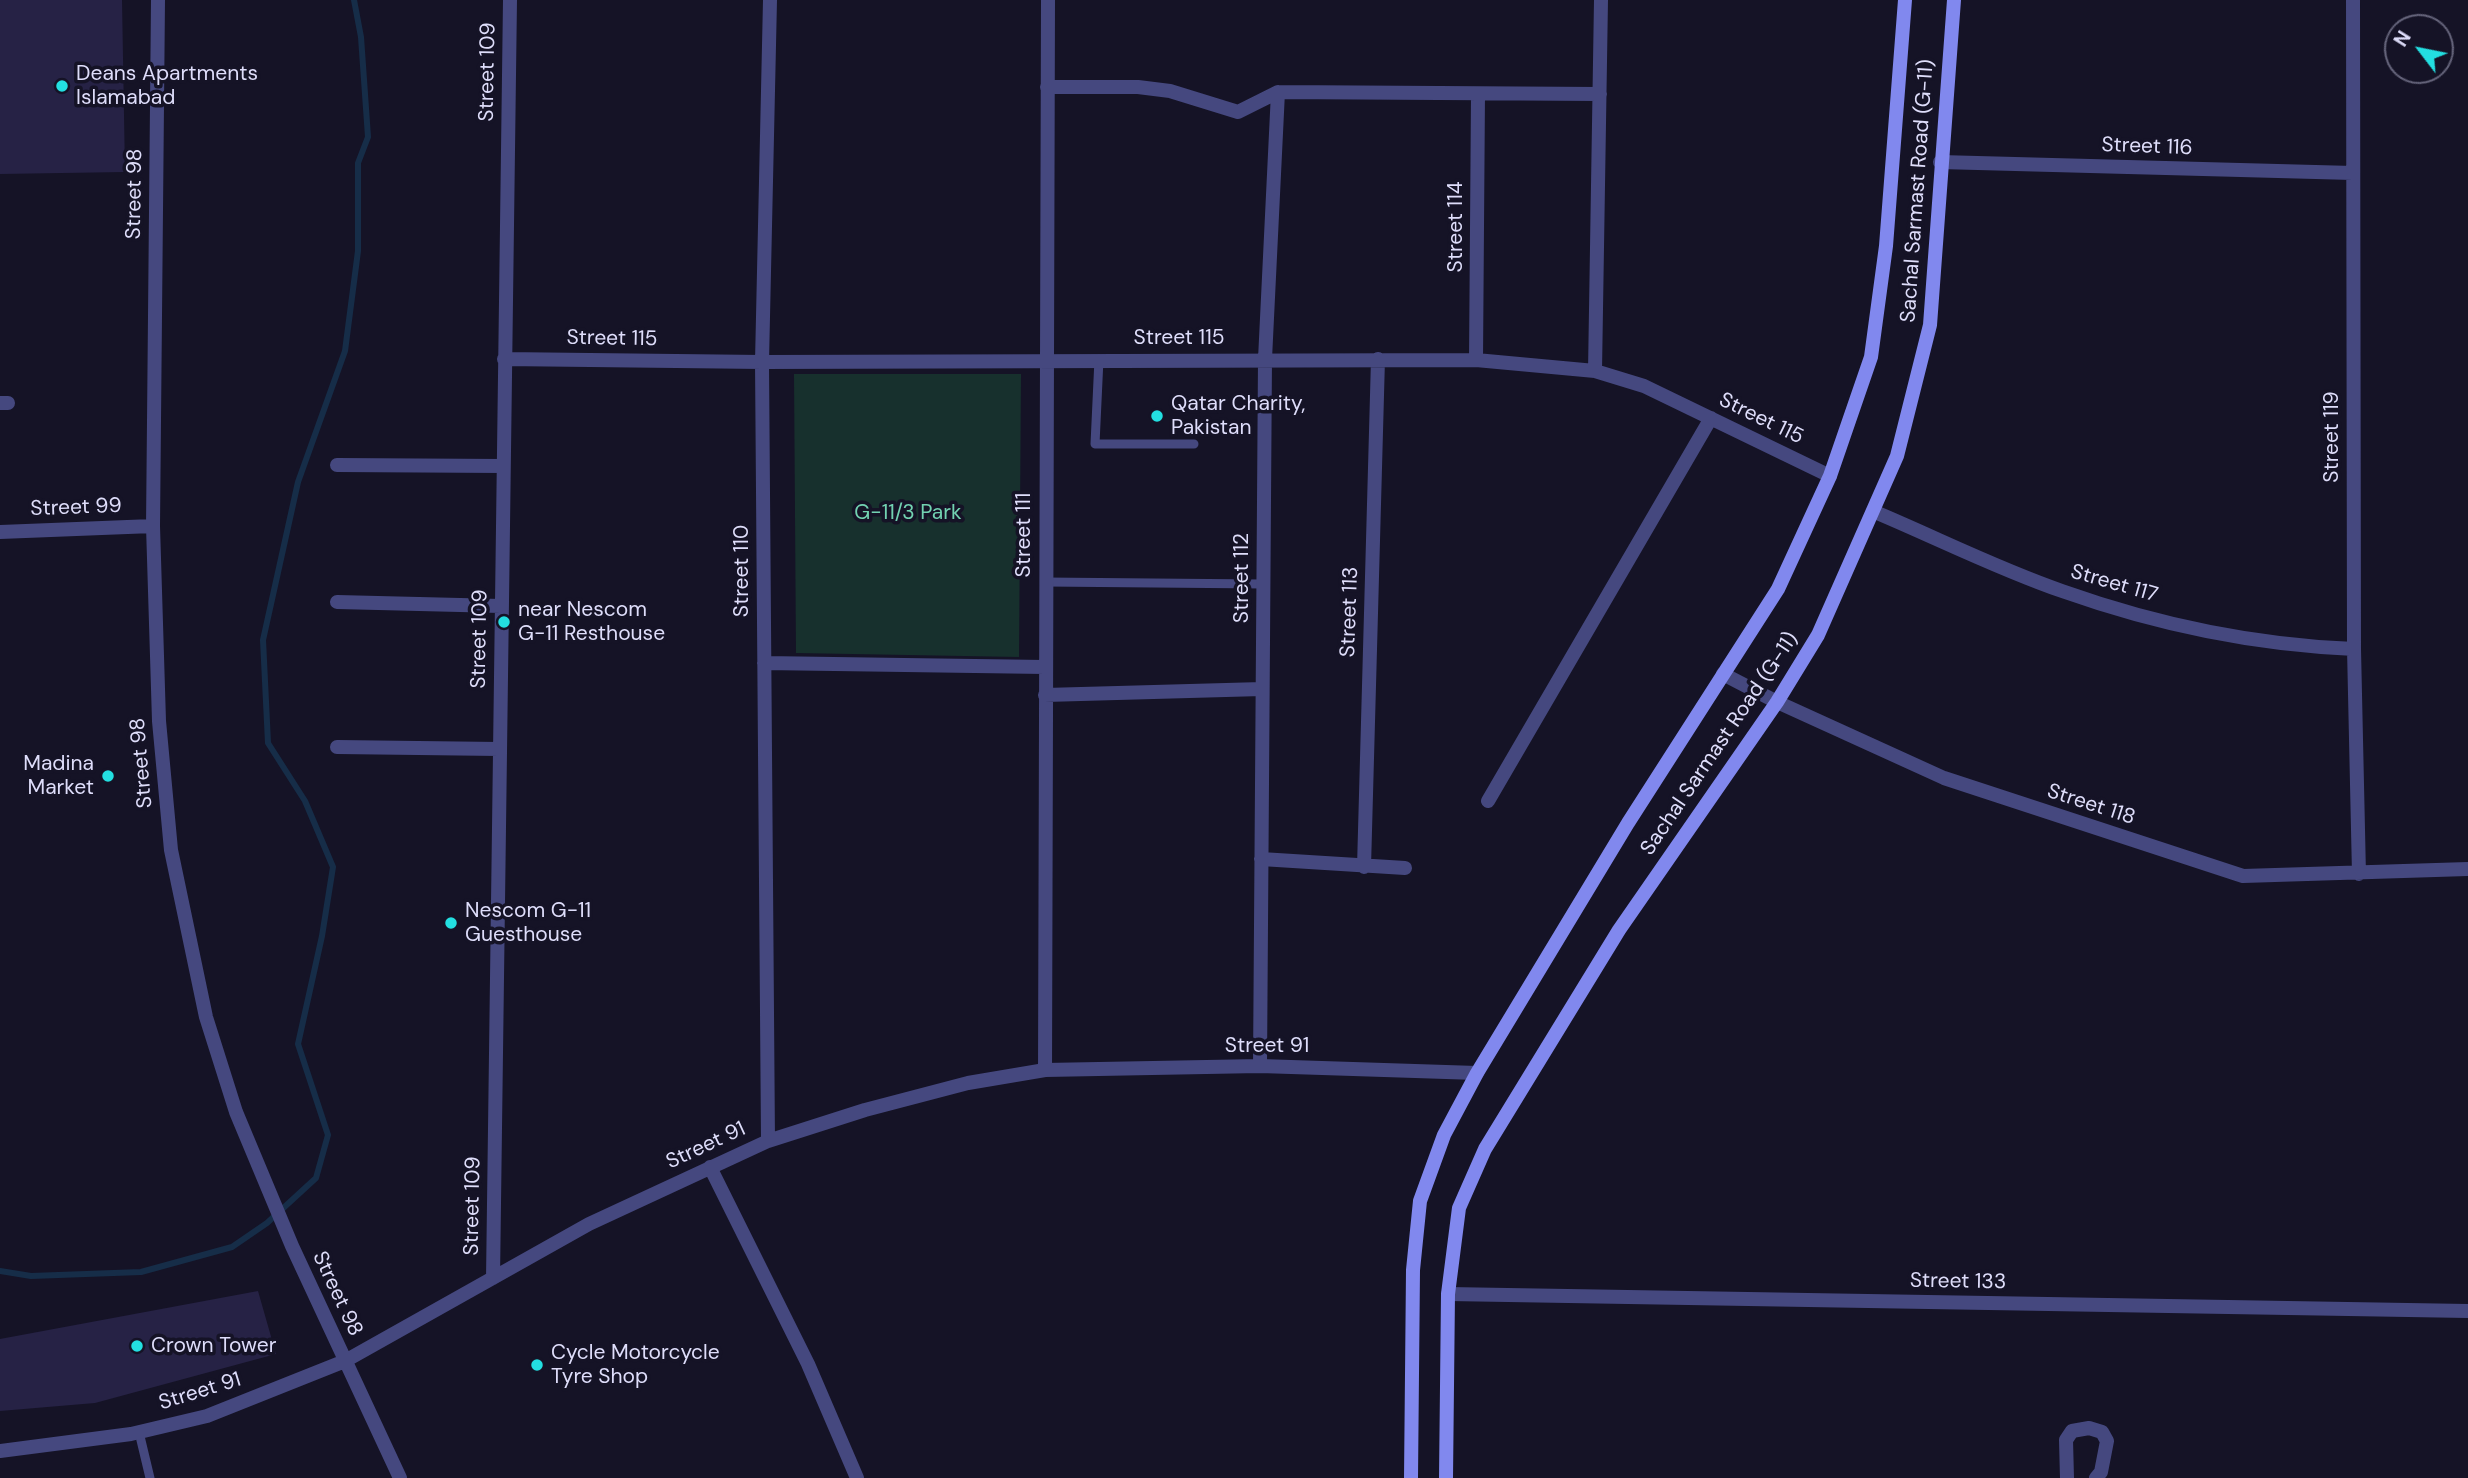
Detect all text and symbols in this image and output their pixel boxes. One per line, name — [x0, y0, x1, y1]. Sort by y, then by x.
north arrow — [2384, 14, 2454, 84]
street label: Street 109 — [475, 22, 501, 122]
text: N — [2388, 26, 2417, 51]
street label: Sachal Sarmast Road (G-11) — [1896, 58, 1940, 324]
place label: Deans Apartments Islamabad — [76, 61, 258, 111]
marker: Deans Apartments Islamabad — [54, 78, 70, 94]
street label: Street 116 — [2101, 133, 2193, 161]
street label: Street 98 — [122, 148, 148, 240]
street label: Street 114 — [1443, 182, 1469, 272]
street label: Street 115 — [1133, 325, 1225, 351]
street label: Street 115 — [566, 326, 658, 352]
street label: Street 115 — [1715, 388, 1807, 450]
place label: Qatar Charity, Pakistan — [1171, 391, 1305, 441]
street label: Street 119 — [2319, 391, 2345, 483]
marker: Qatar Charity, Pakistan — [1149, 408, 1165, 424]
street label: Street 111 — [1011, 493, 1037, 577]
street label: Street 99 — [30, 494, 122, 522]
park label: G-11/3 Park — [854, 500, 962, 526]
street label: Street 110 — [729, 525, 755, 617]
street label: Street 112 — [1229, 533, 1255, 623]
street label: Street 117 — [2068, 560, 2160, 608]
street label: Street 113 — [1336, 566, 1364, 658]
street label: Street 109 — [467, 589, 493, 689]
place label: near Nescom G-11 Resthouse — [518, 597, 665, 647]
marker: near Nescom G-11 Resthouse — [496, 614, 512, 630]
street label: Sachal Sarmast Road (G-11) — [1636, 628, 1804, 860]
street label: Street 98 — [125, 717, 159, 809]
place label: Madina Market — [23, 751, 94, 801]
marker: Madina Market — [100, 768, 116, 784]
street label: Street 118 — [2044, 779, 2138, 831]
place label: Nescom G-11 Guesthouse — [465, 898, 591, 948]
marker: Nescom G-11 Guesthouse — [443, 915, 459, 931]
street label: Street 91 — [1225, 1033, 1309, 1059]
street label: Street 91 — [662, 1117, 750, 1175]
street label: Street 109 — [460, 1156, 486, 1256]
street label: Street 98 — [306, 1248, 368, 1340]
street label: Street 133 — [1910, 1269, 2006, 1295]
place label: Crown Tower — [151, 1333, 276, 1359]
marker: Crown Tower — [129, 1338, 145, 1354]
place label: Cycle Motorcycle Tyre Shop — [551, 1340, 720, 1390]
marker: Cycle Motorcycle Tyre Shop — [529, 1357, 545, 1373]
street label: Street 91 — [156, 1368, 244, 1416]

